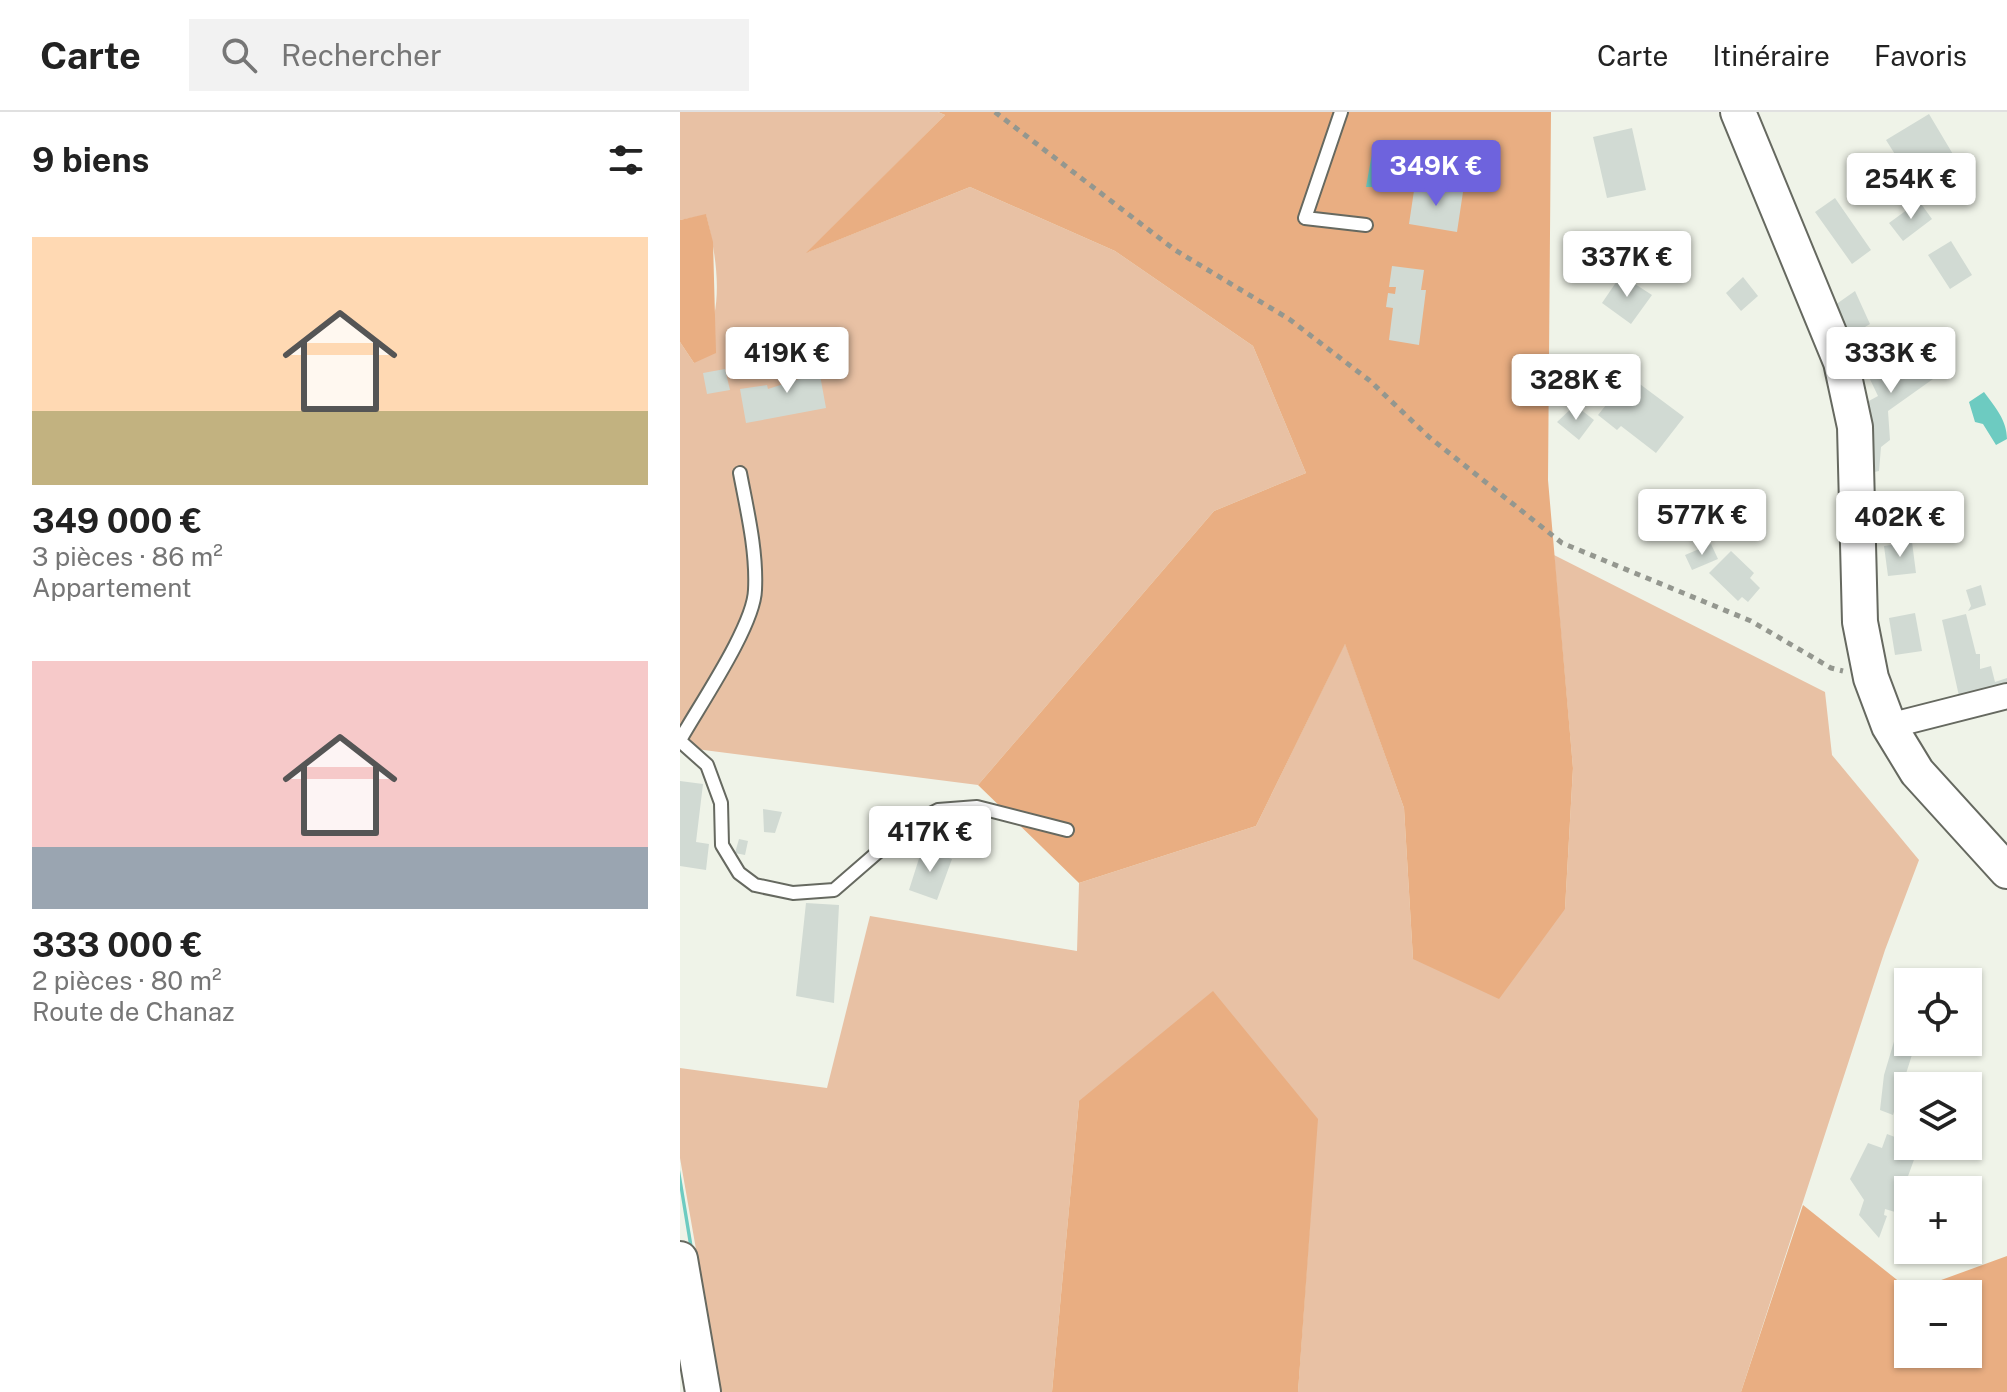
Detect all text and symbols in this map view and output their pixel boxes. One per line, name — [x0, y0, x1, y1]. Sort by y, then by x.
search box — [189, 19, 749, 91]
text: Carte — [40, 33, 141, 78]
icon: search — [217, 33, 261, 77]
text: Rechercher — [281, 37, 442, 73]
text: Carte — [1597, 39, 1668, 72]
text: Itinéraire — [1712, 39, 1830, 72]
text: Favoris — [1874, 39, 1967, 72]
icon: filters — [604, 138, 648, 182]
text: 9 biens — [32, 140, 149, 180]
pin: 349K € — [1371, 140, 1501, 208]
text: 349K € — [1390, 150, 1482, 181]
pin: 254K € — [1846, 153, 1976, 221]
text: 254K € — [1865, 163, 1957, 194]
pin: 337K € — [1562, 231, 1692, 299]
text: 337K € — [1581, 241, 1673, 272]
icon: home — [268, 289, 412, 433]
pin: 419K € — [722, 327, 852, 395]
pin: 333K € — [1826, 327, 1956, 395]
text: 419K € — [744, 337, 830, 368]
text: 333K € — [1844, 337, 1938, 368]
pin: 328K € — [1511, 354, 1641, 422]
text: 328K € — [1530, 364, 1622, 395]
pin: 577K € — [1637, 489, 1767, 557]
pin: 402K € — [1835, 491, 1965, 559]
text: 577K € — [1656, 499, 1748, 530]
text: 349 000 € — [32, 501, 202, 541]
text: 402K € — [1854, 501, 1946, 532]
text: 3 pièces · 86 m² — [32, 541, 223, 572]
text: Appartement — [32, 572, 192, 603]
icon: home — [268, 713, 412, 857]
pin: 417K € — [865, 806, 995, 874]
text: 417K € — [887, 816, 973, 847]
text: 333 000 € — [32, 925, 203, 965]
text: 2 pièces · 80 m² — [32, 965, 222, 996]
map controls — [1894, 968, 1982, 1368]
button: locate — [1894, 968, 1982, 1056]
text: Route de Chanaz — [32, 996, 235, 1027]
button: layers — [1894, 1072, 1982, 1160]
button: + — [1894, 1176, 1982, 1264]
button: − — [1894, 1280, 1982, 1368]

